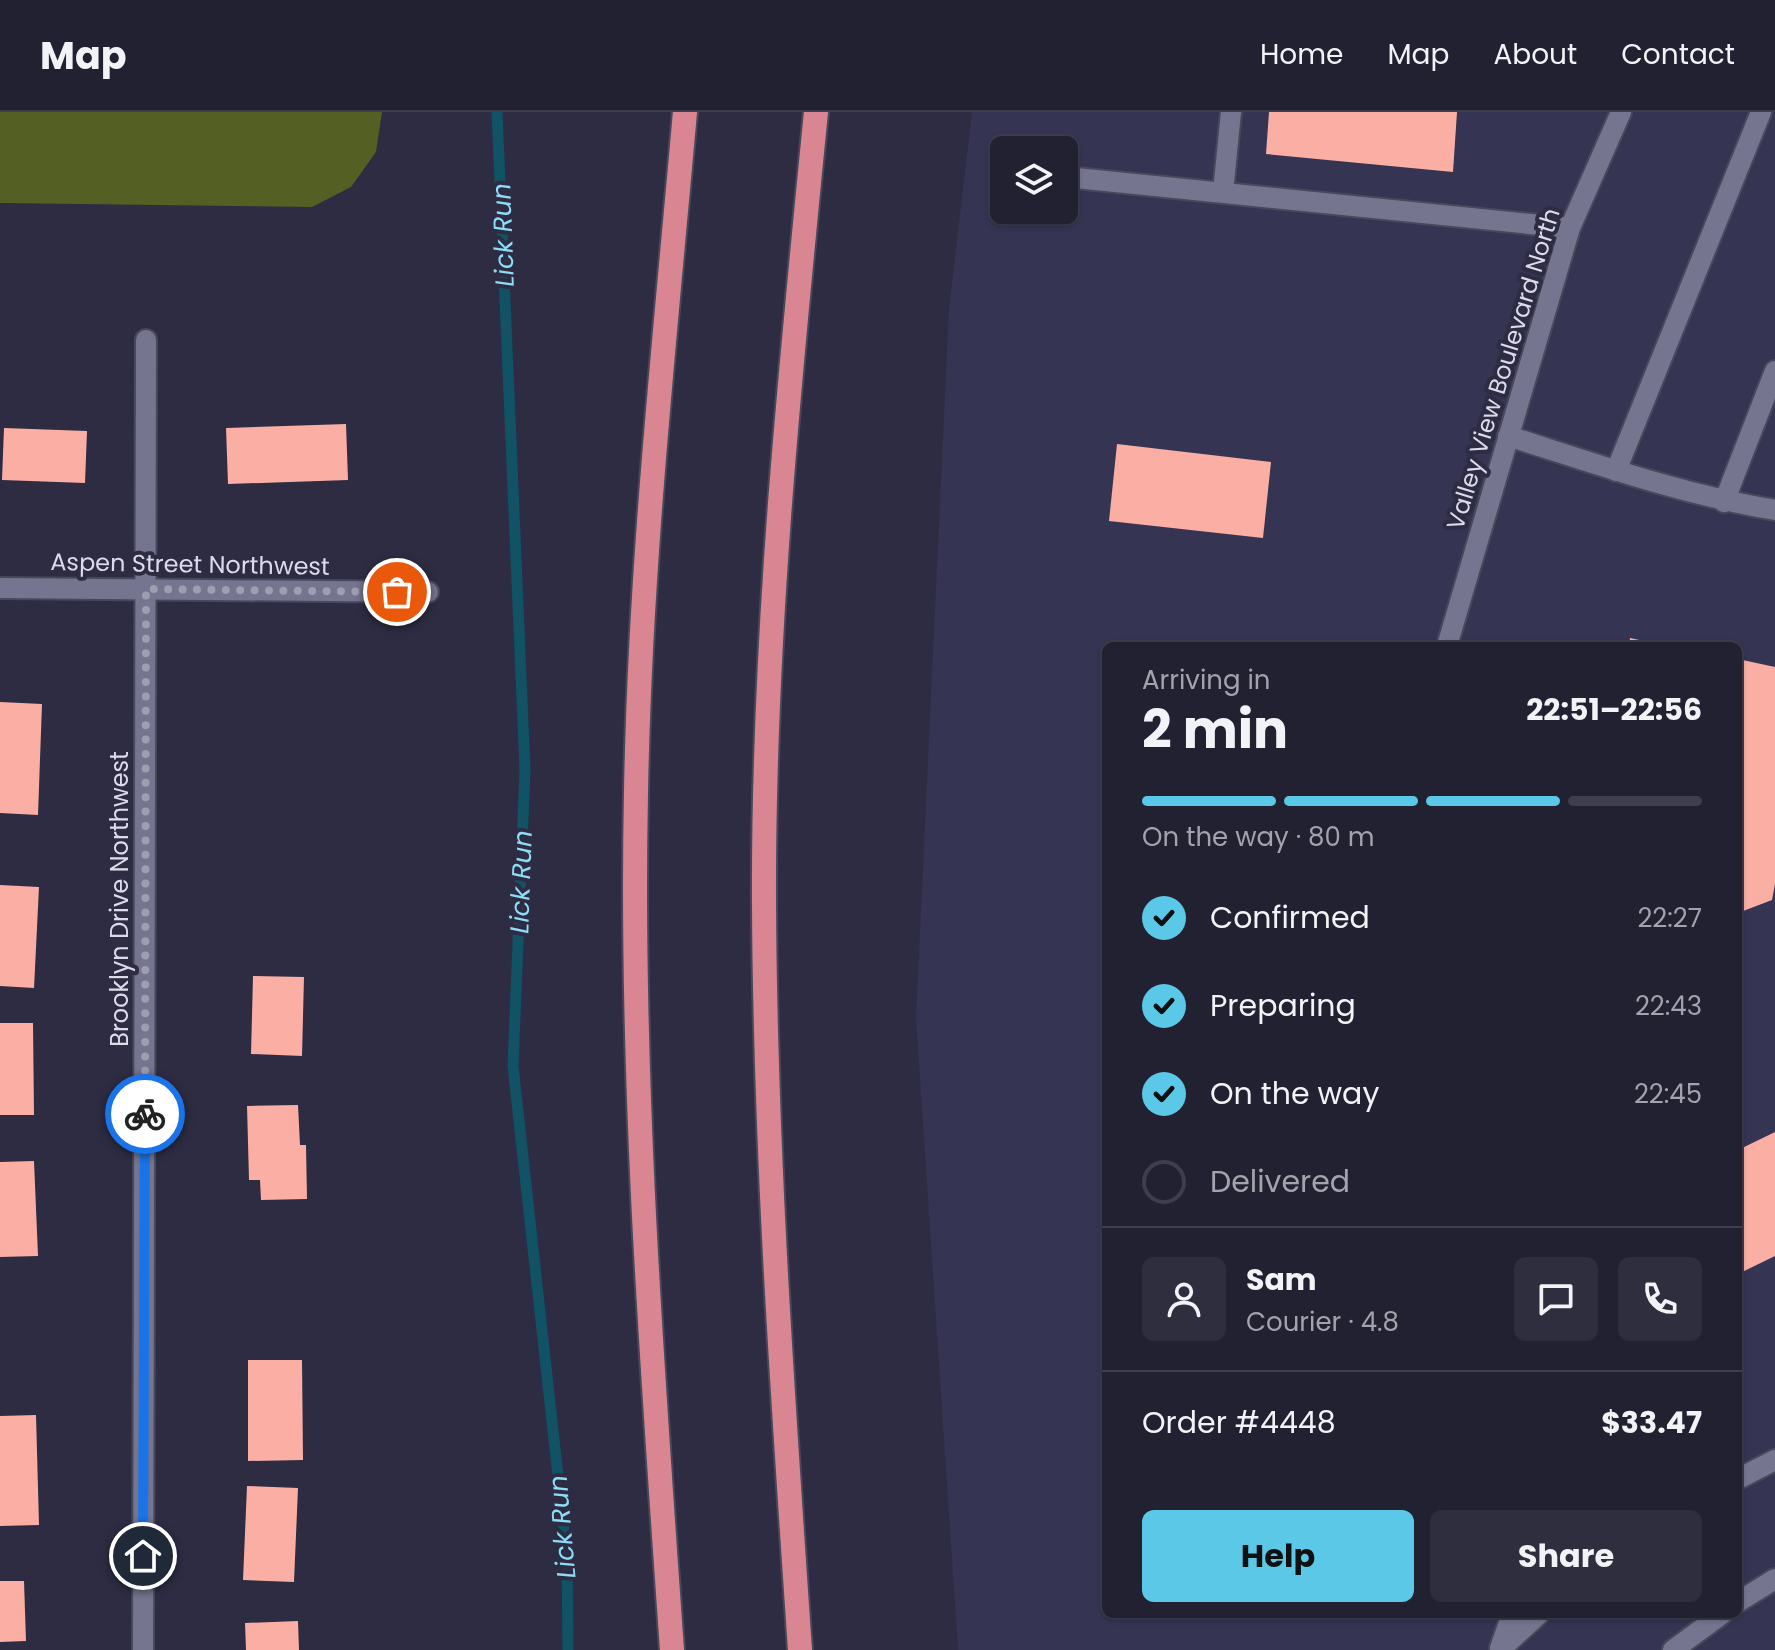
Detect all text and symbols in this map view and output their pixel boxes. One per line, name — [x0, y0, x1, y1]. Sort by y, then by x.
text: Map — [40, 29, 127, 82]
text: Home — [1260, 35, 1343, 74]
text: Map — [1387, 35, 1449, 74]
text: About — [1493, 35, 1577, 74]
text: Contact — [1621, 35, 1735, 74]
map controls — [990, 136, 1078, 224]
button: layers — [990, 136, 1078, 224]
water label: Lick Run — [483, 183, 523, 287]
street label: Valley View Boulevard North — [1438, 204, 1568, 534]
street label: Aspen Street Northwest — [50, 545, 330, 583]
pin — [363, 558, 431, 626]
icon: bag — [375, 570, 419, 614]
text: Arriving in — [1142, 662, 1271, 698]
text: 22:51–22:56 — [1526, 688, 1702, 731]
text: 2 min — [1142, 693, 1288, 766]
street label: Brooklyn Drive Northwest — [103, 751, 136, 1047]
text: On the way · 80 m — [1142, 819, 1375, 855]
water label: Lick Run — [501, 830, 541, 934]
icon: check — [1142, 896, 1186, 940]
text: Confirmed — [1210, 896, 1370, 939]
text: 22:27 — [1637, 900, 1702, 936]
icon: check — [1142, 984, 1186, 1028]
text: Preparing — [1210, 984, 1356, 1027]
text: 22:43 — [1635, 988, 1702, 1024]
icon: check — [1142, 1072, 1186, 1116]
text: On the way — [1210, 1072, 1379, 1115]
courier — [105, 1074, 185, 1154]
text: 22:45 — [1634, 1076, 1702, 1112]
icon: bike — [123, 1092, 167, 1136]
text: Delivered — [1210, 1160, 1350, 1203]
button: person — [1142, 1257, 1226, 1341]
button: chat — [1514, 1257, 1598, 1341]
button: phone — [1618, 1257, 1702, 1341]
text: Sam — [1246, 1258, 1317, 1301]
text: Courier · 4.8 — [1246, 1304, 1399, 1340]
text: Order #4448 — [1142, 1401, 1336, 1444]
text: $33.47 — [1601, 1401, 1702, 1444]
water label: Lick Run — [540, 1474, 584, 1580]
button: Help — [1142, 1510, 1414, 1602]
button: Share — [1430, 1510, 1702, 1602]
pin — [109, 1522, 177, 1590]
icon: home — [121, 1534, 165, 1578]

